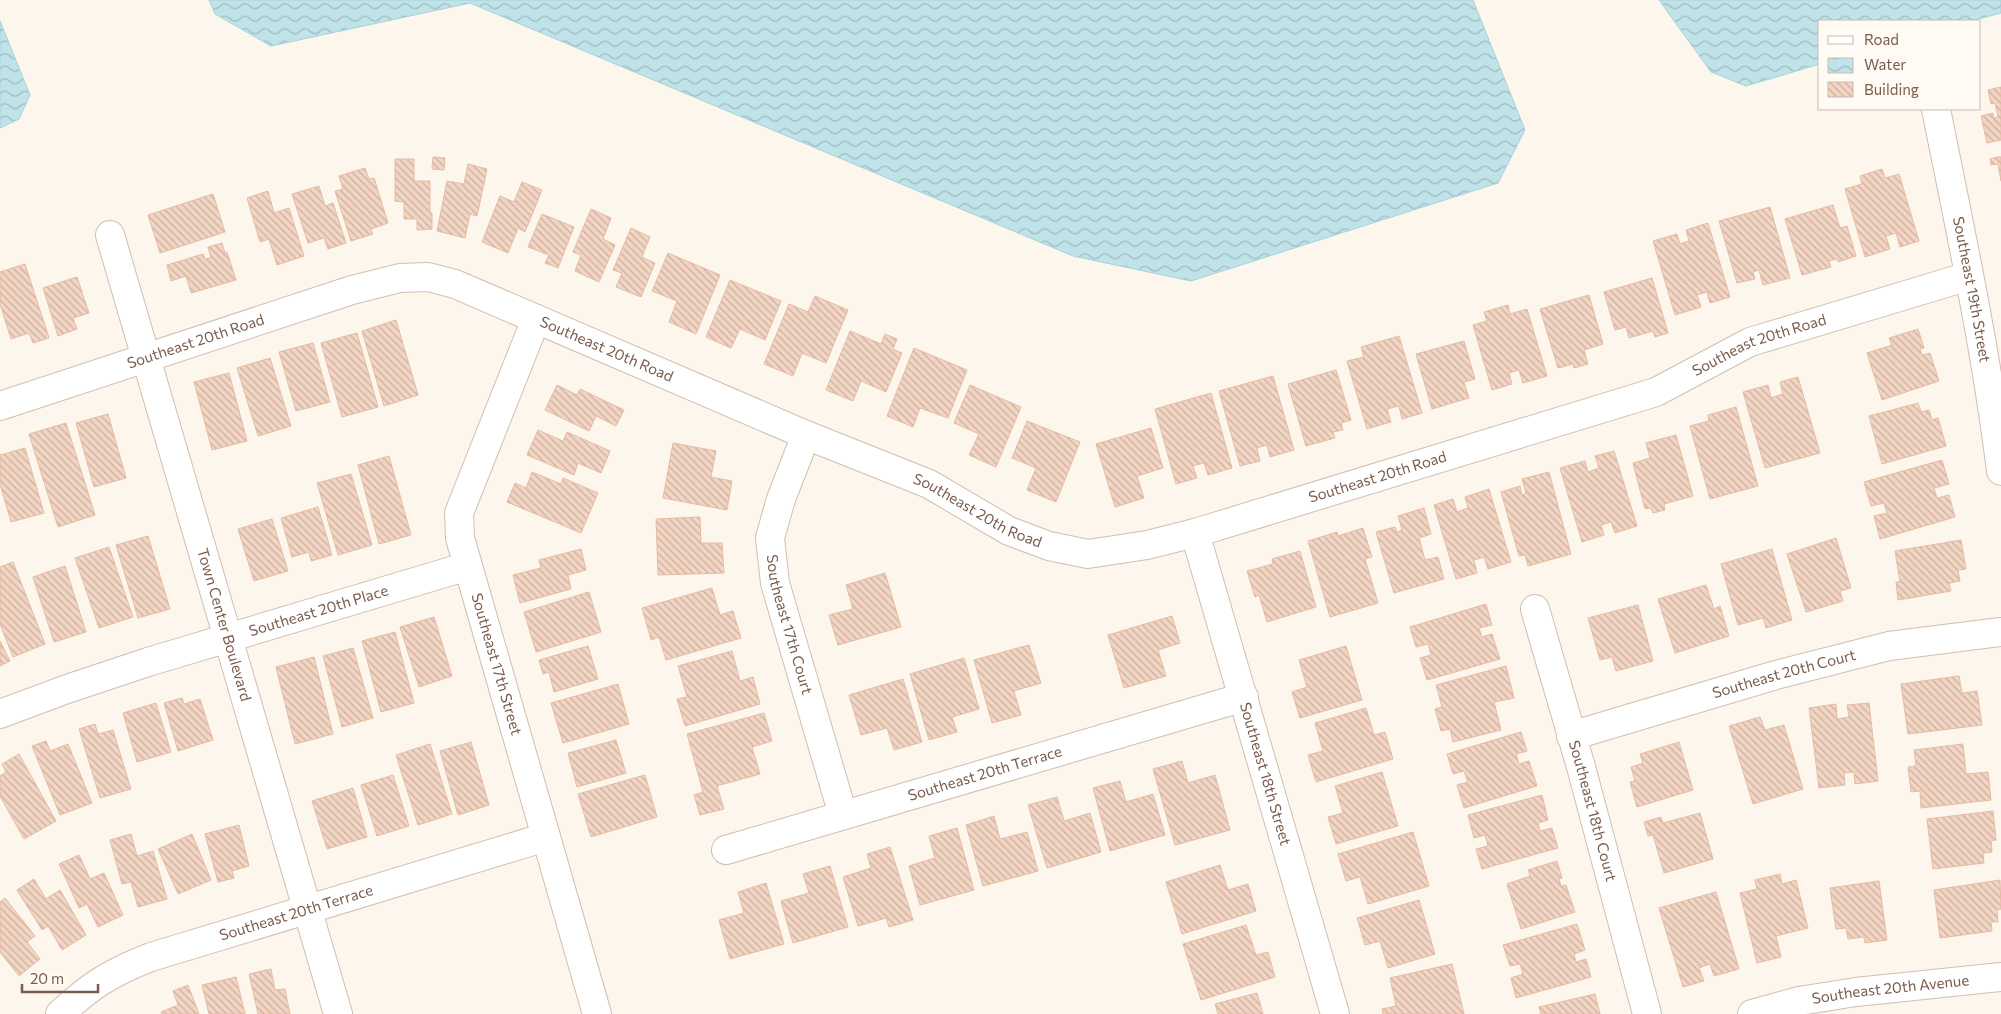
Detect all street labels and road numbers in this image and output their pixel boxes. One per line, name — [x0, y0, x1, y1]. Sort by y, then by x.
street label: Southeast 19th Street — [1950, 215, 1995, 364]
street label: Southeast 20th Road — [124, 310, 266, 372]
street label: Southeast 20th Road — [1689, 310, 1828, 379]
street label: Southeast 20th Road — [538, 312, 676, 385]
street label: Southeast 20th Road — [1306, 447, 1449, 506]
street label: Southeast 20th Road — [911, 469, 1045, 551]
street label: Town Center Boulevard — [194, 546, 256, 703]
street label: Southeast 17th Court — [764, 553, 817, 696]
street label: Southeast 20th Place — [246, 580, 390, 639]
street label: Southeast 17th Street — [468, 591, 526, 737]
street label: Southeast 20th Court — [1710, 645, 1858, 701]
street label: Southeast 18th Street — [1237, 700, 1295, 847]
street label: Southeast 18th Court — [1566, 738, 1621, 883]
street label: Southeast 20th Terrace — [906, 741, 1064, 804]
street label: Southeast 20th Terrace — [217, 880, 375, 944]
street label: Southeast 20th Avenue — [1810, 970, 1970, 1007]

